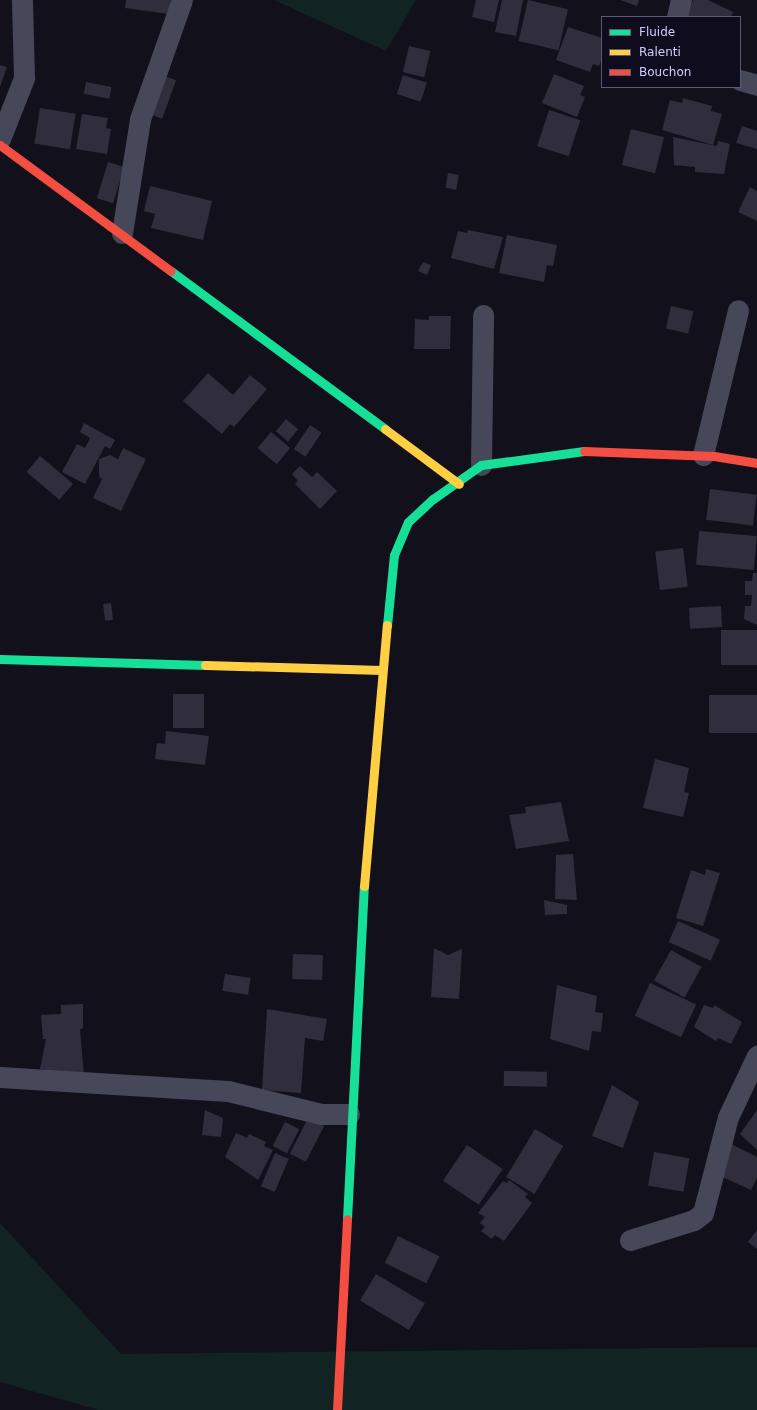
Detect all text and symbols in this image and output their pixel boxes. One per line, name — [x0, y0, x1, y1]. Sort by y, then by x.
legend — [601, 16, 741, 88]
text: Fluide — [639, 25, 675, 39]
text: Ralenti — [639, 45, 681, 59]
text: Bouchon — [639, 65, 691, 79]

